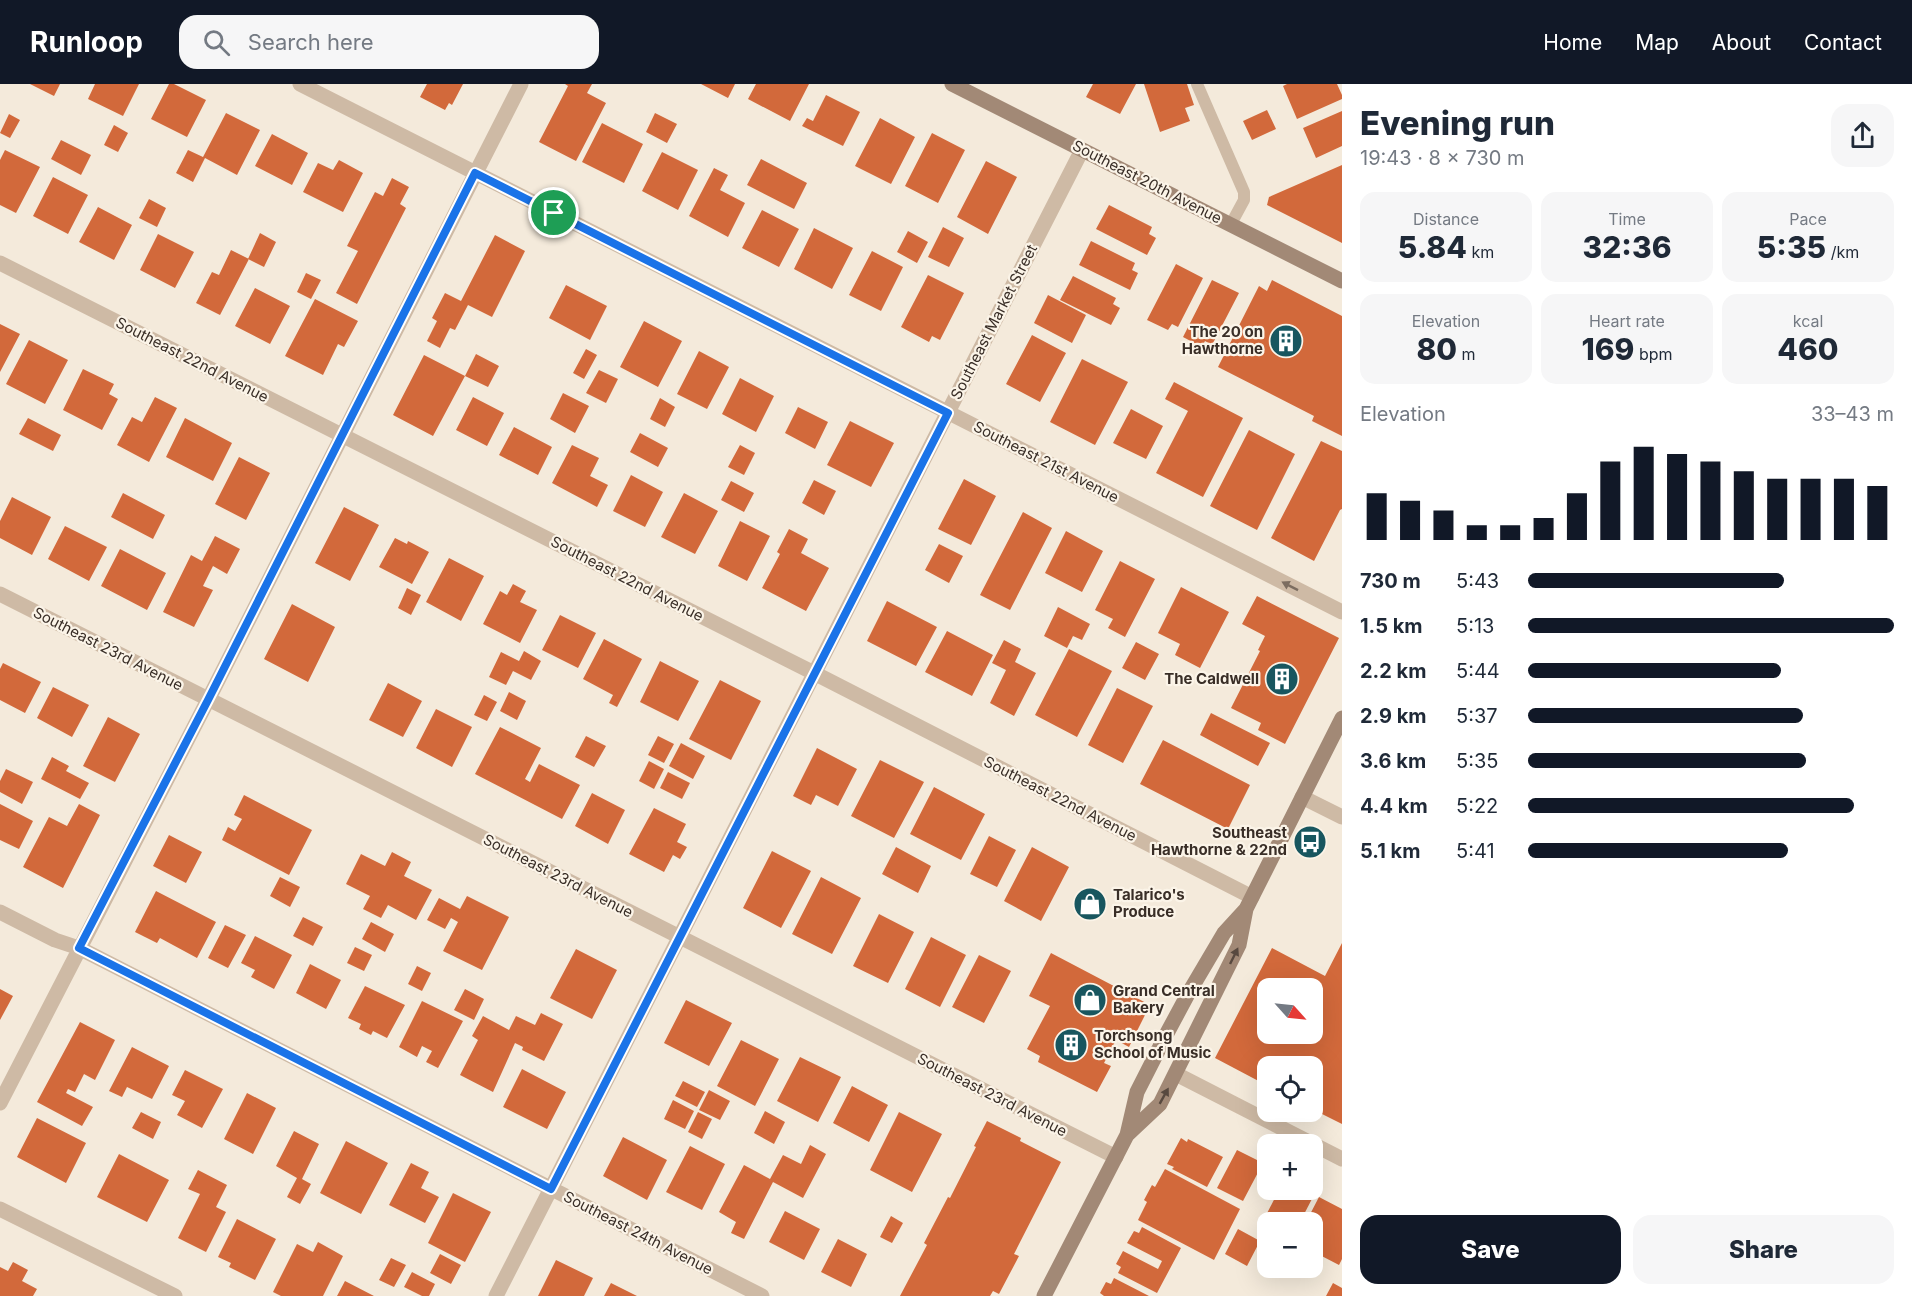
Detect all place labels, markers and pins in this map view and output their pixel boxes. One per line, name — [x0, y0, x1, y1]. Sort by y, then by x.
pin — [528, 187, 579, 238]
place label: The 20 on Hawthorne — [1182, 322, 1263, 358]
building icon: The 20 on Hawthorne — [1268, 323, 1304, 359]
building icon: The Caldwell — [1264, 661, 1300, 697]
place label: The Caldwell — [1164, 669, 1259, 688]
place label: Southeast Hawthorne & 22nd — [1151, 823, 1287, 859]
bus stop icon: Southeast Hawthorne & 22nd — [1292, 824, 1328, 860]
place label: Talarico's Produce — [1113, 885, 1185, 921]
shop icon: Talarico's Produce — [1072, 886, 1108, 922]
place label: Grand Central Bakery — [1113, 981, 1215, 1017]
shop icon: Grand Central Bakery — [1072, 982, 1108, 1018]
place label: Torchsong School of Music — [1094, 1026, 1212, 1062]
building icon: Torchsong School of Music — [1053, 1027, 1089, 1063]

